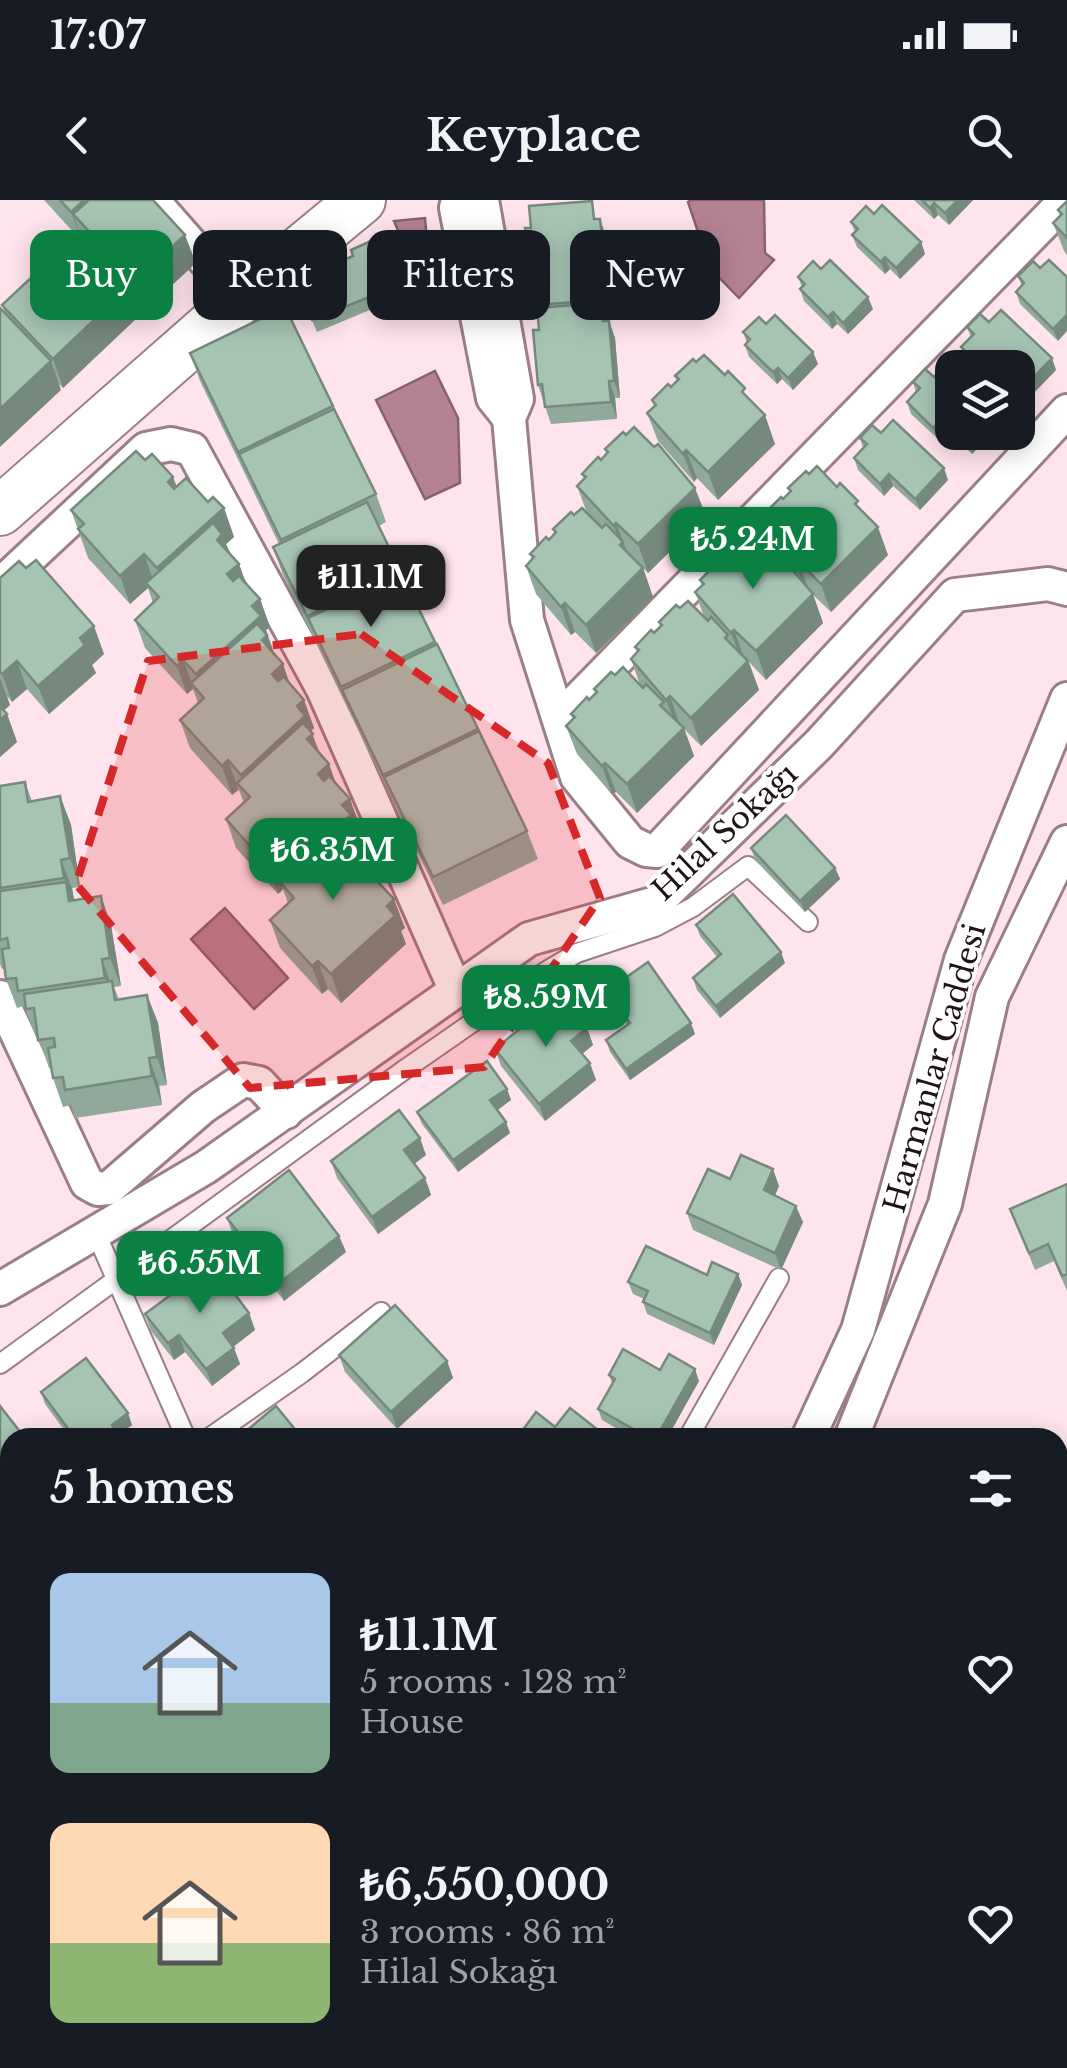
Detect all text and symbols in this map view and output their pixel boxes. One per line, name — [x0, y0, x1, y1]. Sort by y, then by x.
text: 17:07 — [50, 12, 145, 59]
text: Keyplace — [426, 107, 641, 163]
icon: back — [50, 108, 105, 163]
icon: search — [962, 108, 1017, 163]
chip: Buy — [30, 230, 173, 320]
chip: Rent — [193, 230, 347, 320]
chip: Filters — [367, 230, 550, 320]
chip: New — [570, 230, 720, 320]
map controls — [935, 350, 1035, 450]
button: layers — [935, 350, 1035, 450]
pin: ₺5.24M — [672, 507, 834, 592]
text: ₺5.24M — [691, 519, 815, 559]
pin: ₺11.1M — [290, 545, 452, 630]
text: ₺11.1M — [318, 557, 424, 597]
street label: Hilal Sokağı — [644, 755, 805, 908]
pin: ₺6.35M — [252, 818, 414, 903]
text: ₺6.35M — [271, 830, 395, 870]
street label: Harmanlar Caddesi — [876, 919, 993, 1217]
pin: ₺8.59M — [465, 965, 627, 1050]
text: ₺8.59M — [484, 977, 608, 1017]
pin: ₺6.55M — [119, 1231, 281, 1316]
text: ₺6.55M — [139, 1243, 261, 1283]
icon: filters — [963, 1461, 1018, 1516]
text: 5 homes — [50, 1462, 234, 1514]
text: ₺11.1M — [360, 1609, 498, 1661]
icon: home — [130, 1613, 250, 1733]
icon: heart — [963, 1646, 1018, 1701]
text: 5 rooms · 128 m² — [360, 1662, 627, 1702]
text: House — [360, 1702, 464, 1742]
text: ₺6,550,000 — [360, 1859, 609, 1911]
icon: home — [130, 1863, 250, 1983]
icon: heart — [963, 1896, 1018, 1951]
text: 3 rooms · 86 m² — [360, 1912, 615, 1952]
text: Hilal Sokağı — [360, 1952, 557, 1992]

